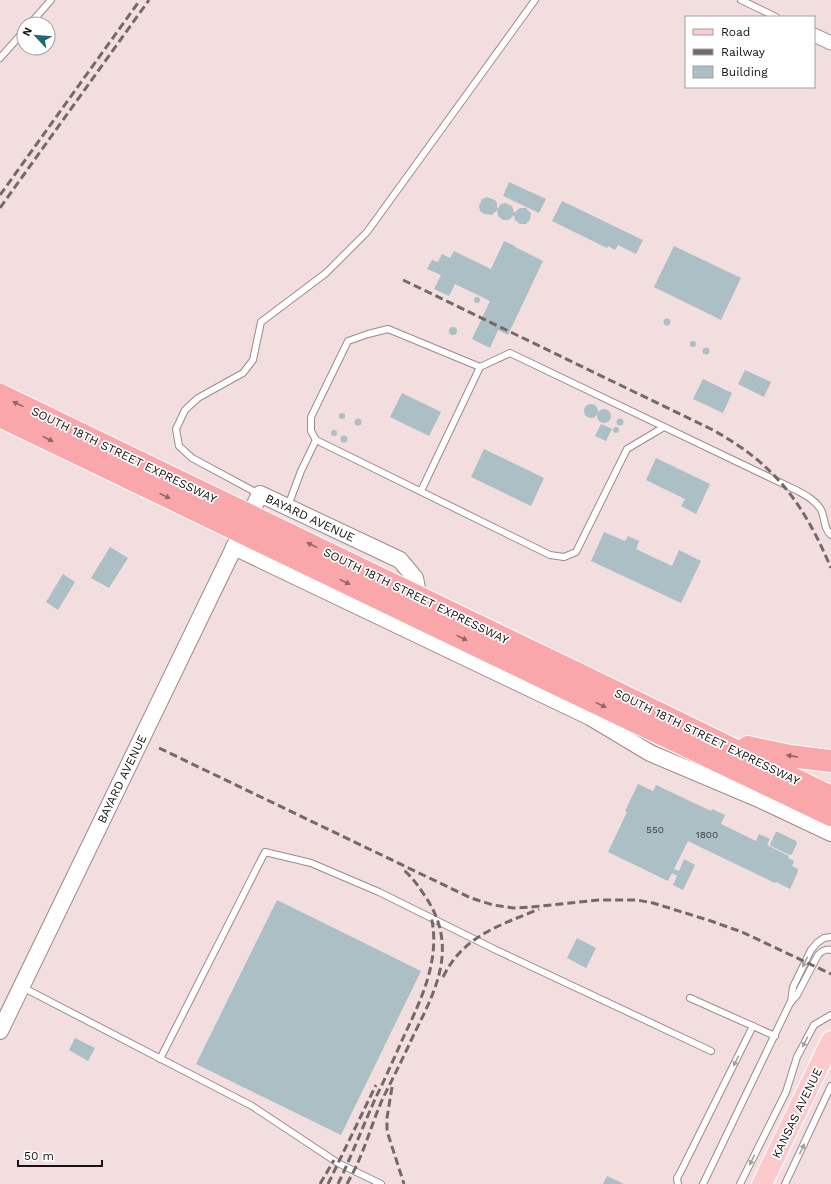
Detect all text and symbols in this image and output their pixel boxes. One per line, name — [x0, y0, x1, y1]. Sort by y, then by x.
north arrow — [16, 16, 56, 56]
legend — [685, 16, 815, 88]
text: N — [20, 25, 35, 38]
text: Road — [721, 25, 750, 39]
text: Railway — [721, 45, 766, 59]
text: Building — [721, 65, 768, 79]
one-way arrow — [12, 401, 24, 407]
street label: SOUTH 18TH STREET EXPRESSWAY — [29, 404, 219, 506]
one-way arrow — [42, 436, 53, 442]
street label: BAYARD AVENUE — [263, 491, 357, 545]
one-way arrow — [159, 493, 171, 499]
one-way arrow — [306, 542, 317, 548]
street label: SOUTH 18TH STREET EXPRESSWAY — [321, 545, 511, 647]
one-way arrow — [340, 579, 351, 585]
one-way arrow — [457, 635, 468, 641]
street label: SOUTH 18TH STREET EXPRESSWAY — [612, 686, 802, 788]
one-way arrow — [595, 702, 606, 708]
street label: BAYARD AVENUE — [95, 732, 150, 826]
one-way arrow — [786, 753, 798, 759]
house number: 550 — [646, 824, 664, 835]
house number: 1800 — [696, 829, 718, 840]
one-way arrow — [802, 957, 808, 968]
one-way arrow — [802, 1036, 808, 1048]
one-way arrow — [732, 1056, 739, 1067]
street label: KANSAS AVENUE — [769, 1065, 825, 1161]
scale bar — [18, 1142, 102, 1168]
one-way arrow — [799, 1143, 805, 1154]
text: 50 m — [24, 1149, 54, 1163]
one-way arrow — [748, 1155, 755, 1166]

